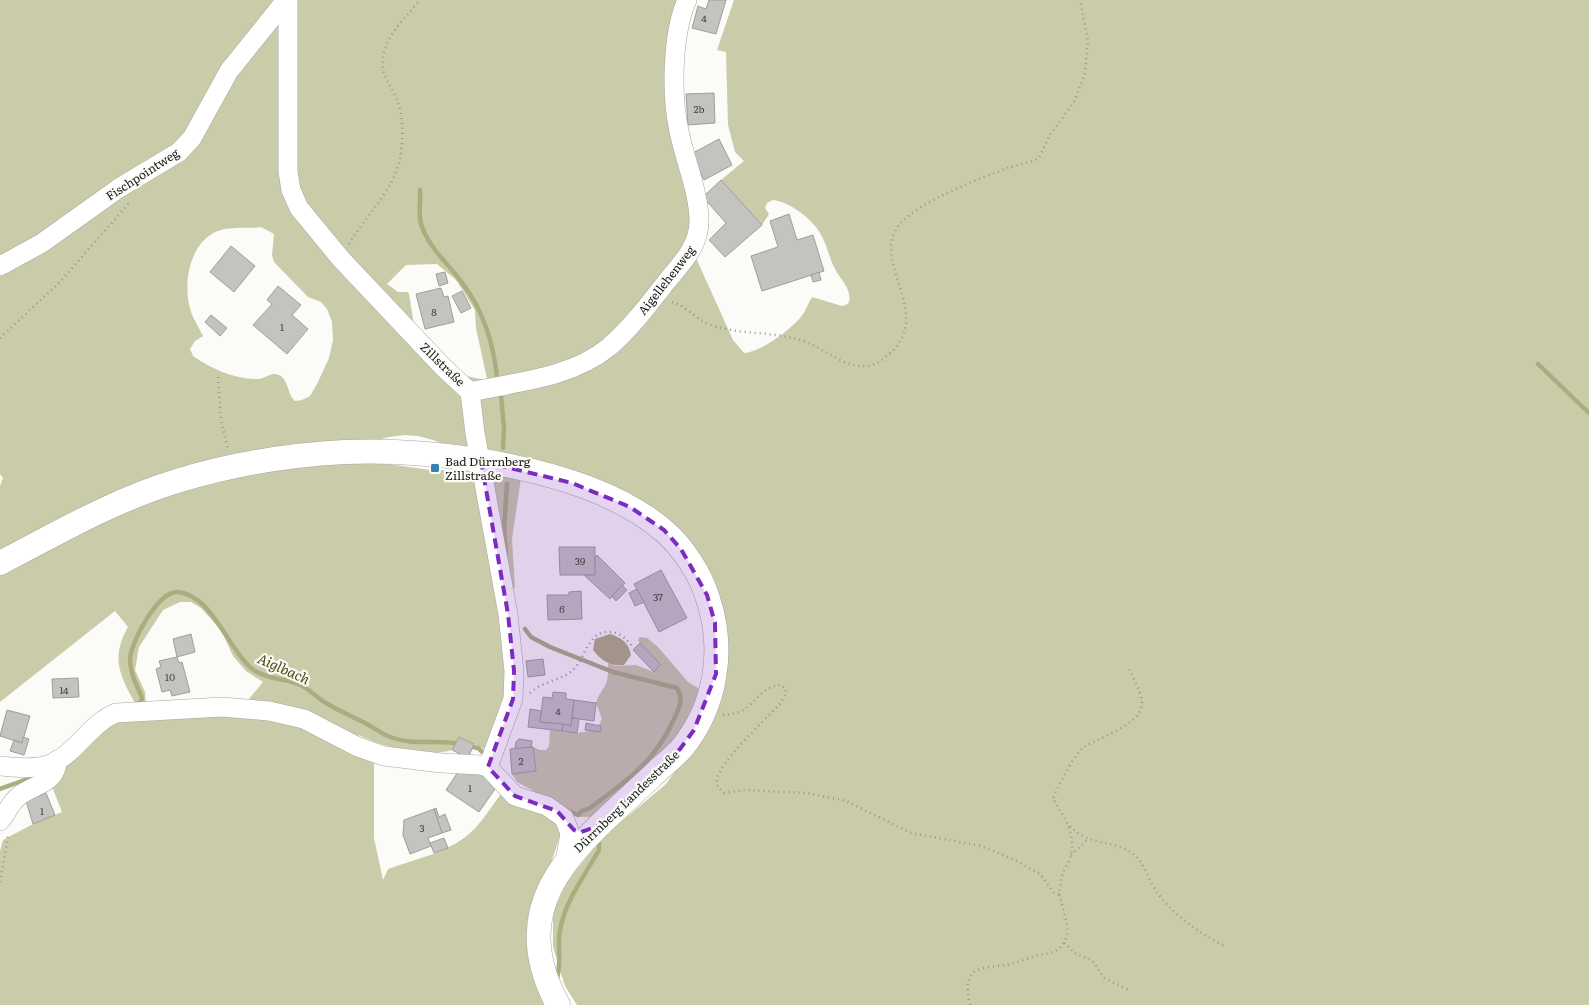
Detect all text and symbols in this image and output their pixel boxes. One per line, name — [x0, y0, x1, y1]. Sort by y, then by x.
house number: 4 — [701, 10, 707, 25]
house number: 2b — [693, 101, 705, 116]
street label: Fischpointweg — [102, 143, 182, 204]
street label: Aigellehenweg — [633, 241, 699, 319]
house number: 8 — [431, 304, 437, 319]
house number: 1 — [280, 319, 284, 334]
street label: Zillstraße — [416, 338, 470, 390]
place label: Bad Dürrnberg Zillstraße — [445, 452, 531, 484]
marker: Bad Dürrnberg Zillstraße — [429, 462, 441, 474]
house number: 39 — [575, 553, 585, 568]
house number: 37 — [653, 589, 663, 604]
house number: 6 — [559, 601, 565, 616]
water label: Aiglbach — [255, 648, 314, 689]
house number: 10 — [165, 669, 175, 684]
house number: 14 — [59, 682, 69, 697]
house number: 4 — [555, 703, 561, 718]
street label: Dürrnberg Landesstraße — [569, 746, 683, 856]
house number: 2 — [518, 753, 524, 768]
house number: 1 — [468, 780, 472, 795]
house number: 1 — [40, 803, 44, 818]
house number: 3 — [419, 820, 425, 835]

